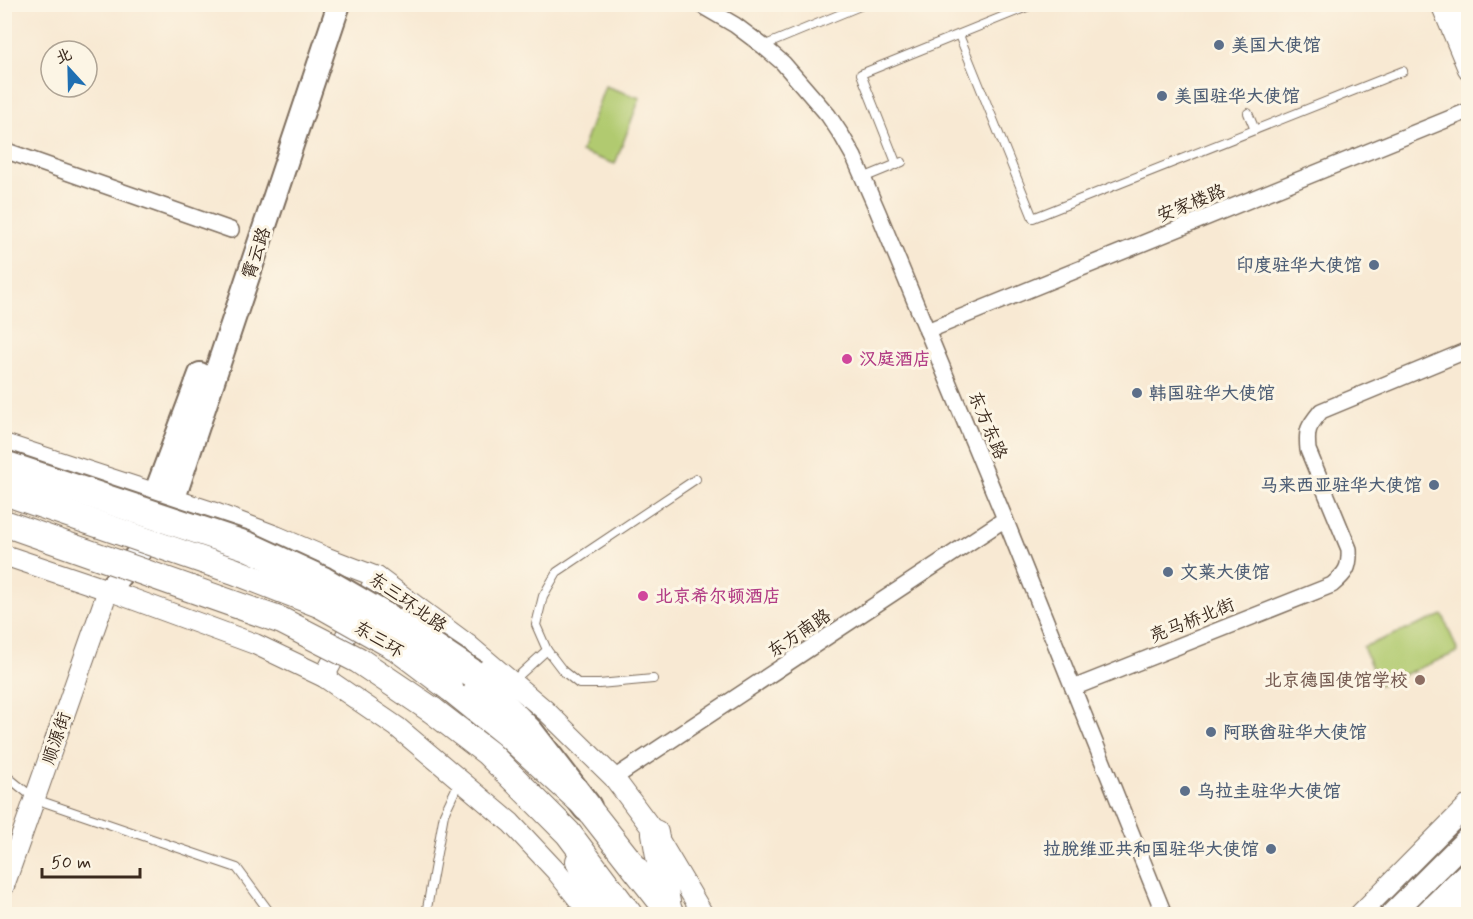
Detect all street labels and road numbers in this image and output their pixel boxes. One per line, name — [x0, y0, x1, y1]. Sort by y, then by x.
street label: 安家楼路 — [1154, 179, 1229, 229]
street label: 霄云路 — [237, 224, 277, 283]
street label: 东方东路 — [962, 388, 1012, 463]
street label: 东三环北路 — [364, 567, 451, 638]
street label: 亮马桥北街 — [1146, 593, 1239, 649]
street label: 东方南路 — [763, 604, 836, 664]
street label: 东三环 — [349, 616, 408, 664]
street label: 顺源街 — [37, 709, 77, 768]

